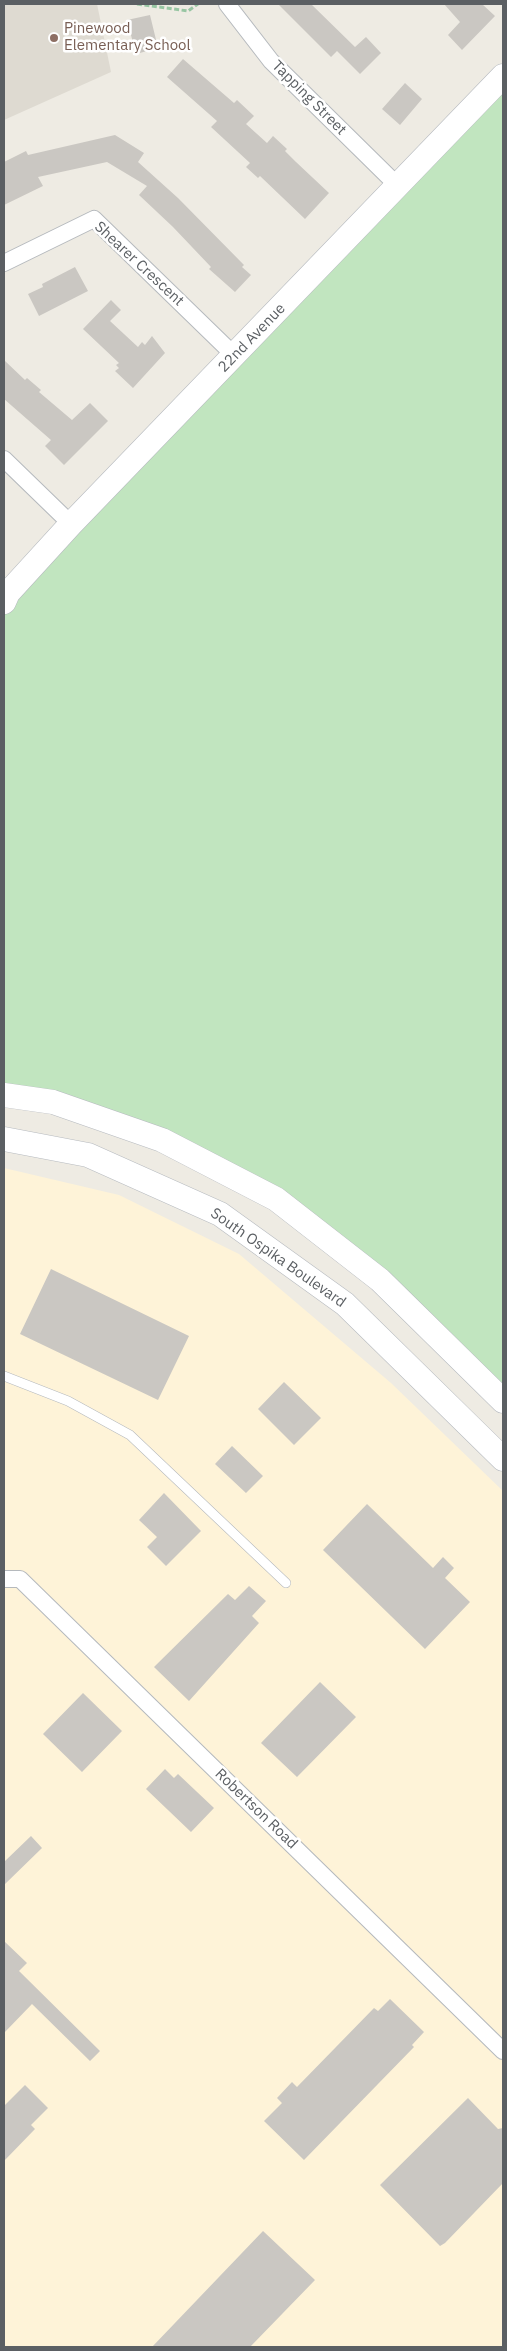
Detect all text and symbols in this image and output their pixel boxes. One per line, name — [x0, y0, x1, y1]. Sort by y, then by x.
place label: Pinewood Elementary School — [64, 20, 191, 55]
marker: Pinewood Elementary School — [48, 32, 60, 44]
street label: Tapping Street — [268, 57, 350, 139]
street label: Shearer Crescent — [90, 218, 188, 310]
street label: 22nd Avenue — [215, 300, 289, 376]
street label: South Ospika Boulevard — [207, 1204, 349, 1312]
street label: Robertson Road — [211, 1765, 301, 1853]

